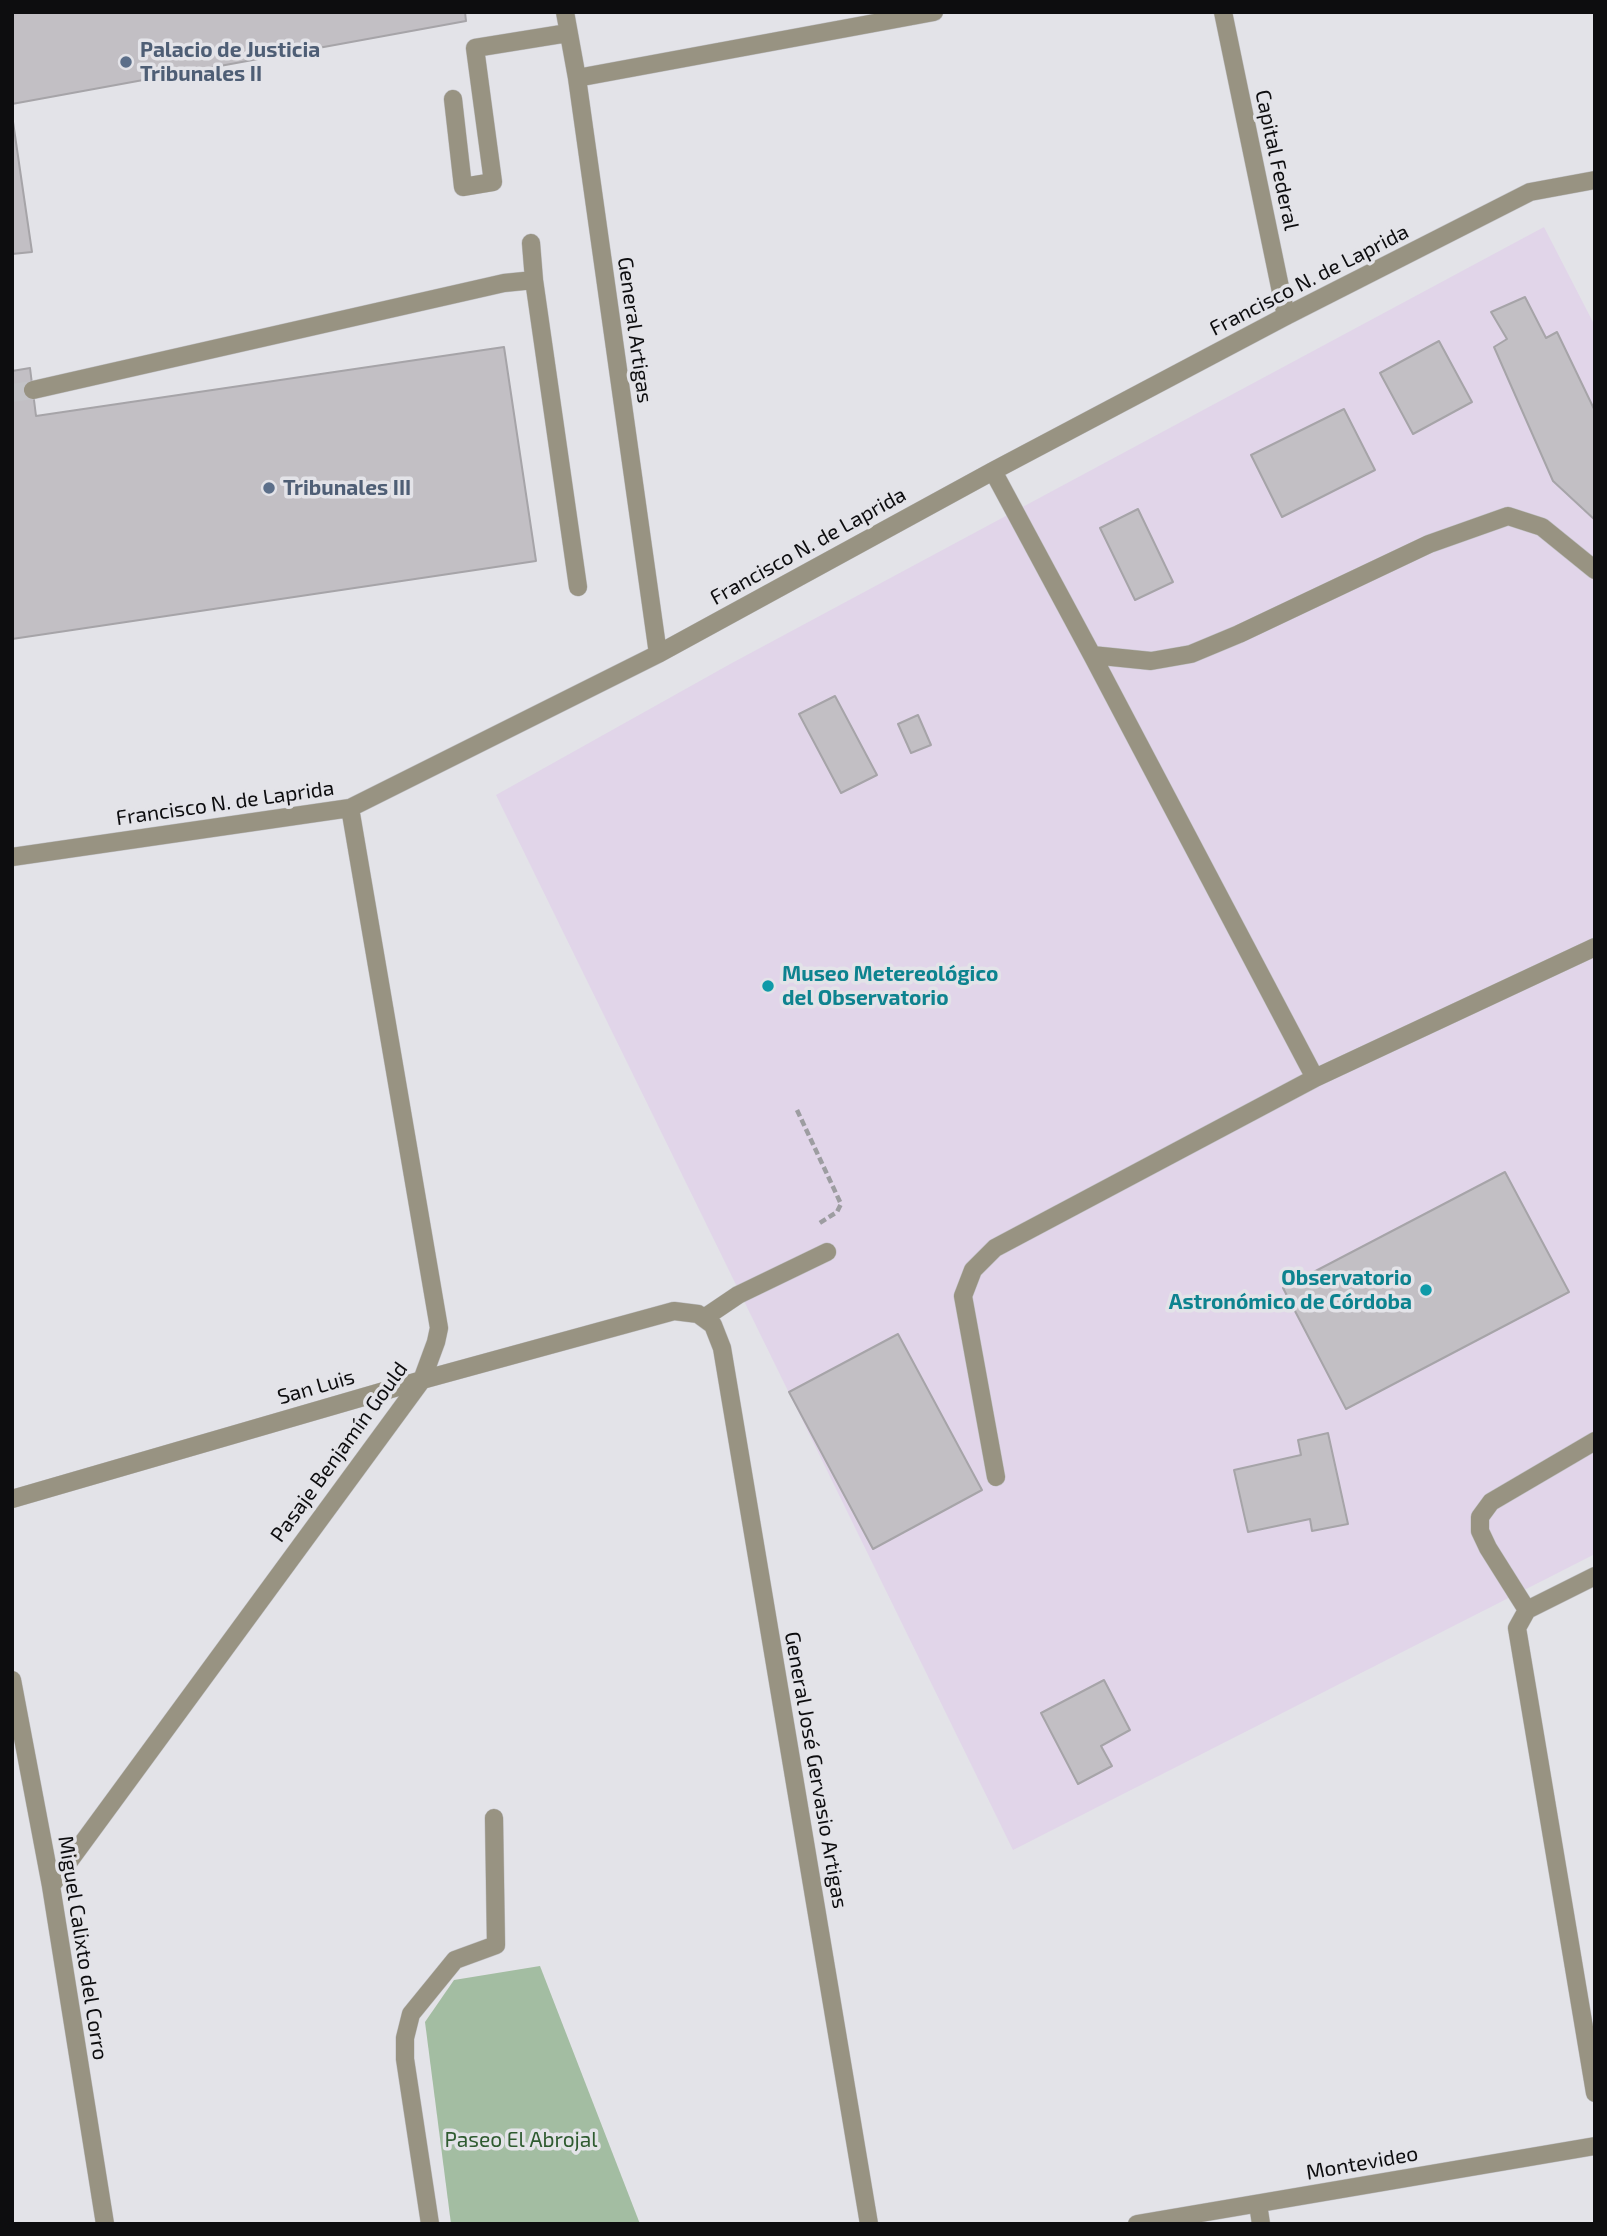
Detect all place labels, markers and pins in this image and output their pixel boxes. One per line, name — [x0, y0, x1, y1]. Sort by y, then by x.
place label: Palacio de Justicia Tribunales II — [140, 37, 320, 87]
marker: Palacio de Justicia Tribunales II — [118, 54, 134, 70]
place label: Tribunales III — [283, 475, 411, 501]
marker: Tribunales III — [261, 480, 277, 496]
place label: Museo Metereológico del Observatorio — [782, 961, 998, 1011]
marker: Museo Metereológico del Observatorio — [760, 978, 776, 994]
place label: Observatorio Astronómico de Córdoba — [1169, 1265, 1412, 1315]
marker: Observatorio Astronómico de Córdoba — [1418, 1282, 1434, 1298]

